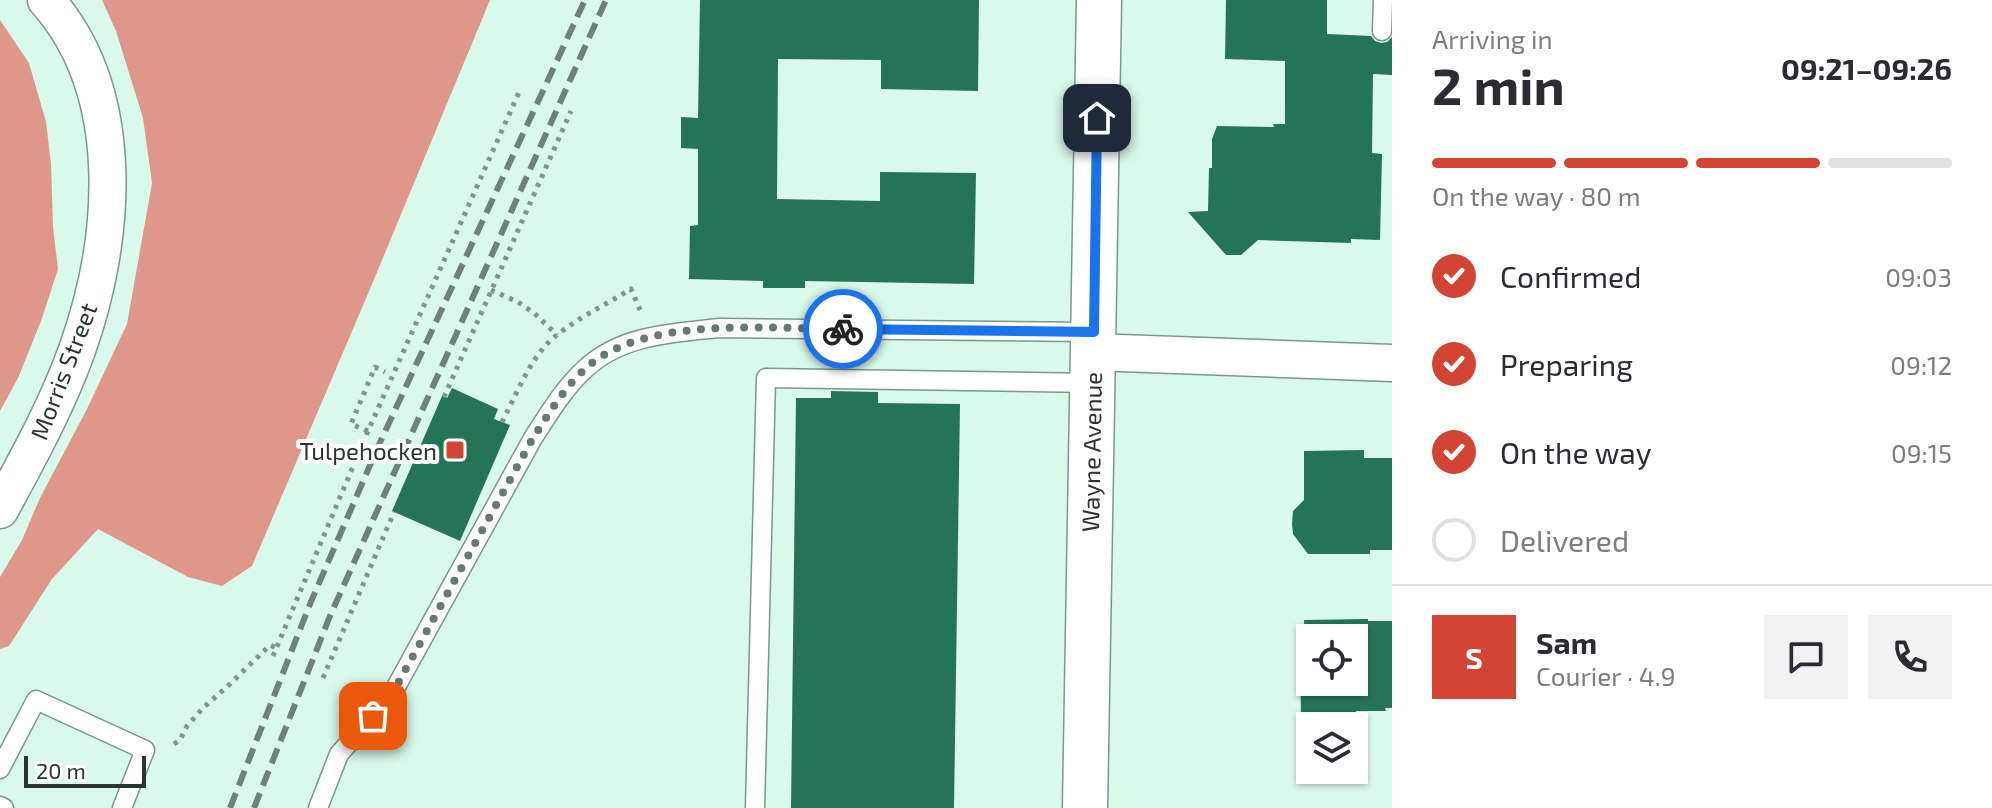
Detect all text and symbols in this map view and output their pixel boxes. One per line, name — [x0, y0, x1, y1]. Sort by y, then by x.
text: Arriving in — [1432, 23, 1553, 54]
text: 09:21–09:26 — [1781, 50, 1952, 86]
text: 2 min — [1432, 53, 1565, 115]
pin — [1063, 84, 1131, 152]
icon: home — [1075, 96, 1119, 140]
text: On the way · 80 m — [1432, 180, 1641, 211]
icon: check — [1432, 254, 1476, 298]
text: Confirmed — [1500, 258, 1641, 294]
text: 09:03 — [1885, 261, 1952, 292]
courier — [803, 289, 883, 369]
street label: Morris Street — [24, 299, 102, 443]
icon: bike — [821, 307, 865, 351]
icon: check — [1432, 342, 1476, 386]
text: Preparing — [1500, 346, 1633, 382]
text: 09:12 — [1890, 349, 1952, 380]
street label: Wayne Avenue — [1075, 372, 1107, 532]
icon: check — [1432, 430, 1476, 474]
text: On the way — [1500, 434, 1652, 470]
place label: Tulpehocken — [300, 436, 437, 465]
text: 09:15 — [1891, 437, 1952, 468]
marker: Tulpehocken — [444, 439, 466, 461]
text: Delivered — [1500, 522, 1629, 558]
button: chat — [1764, 615, 1848, 699]
button: phone — [1868, 615, 1952, 699]
map controls — [1296, 624, 1368, 784]
button: locate — [1296, 624, 1368, 696]
text: Sam — [1536, 624, 1597, 660]
text: S — [1465, 639, 1483, 675]
text: Courier · 4.9 — [1536, 660, 1676, 691]
pin — [339, 682, 407, 750]
icon: bag — [351, 694, 395, 738]
button: layers — [1296, 712, 1368, 784]
scale bar — [24, 752, 146, 788]
text: 20 m — [36, 757, 86, 783]

